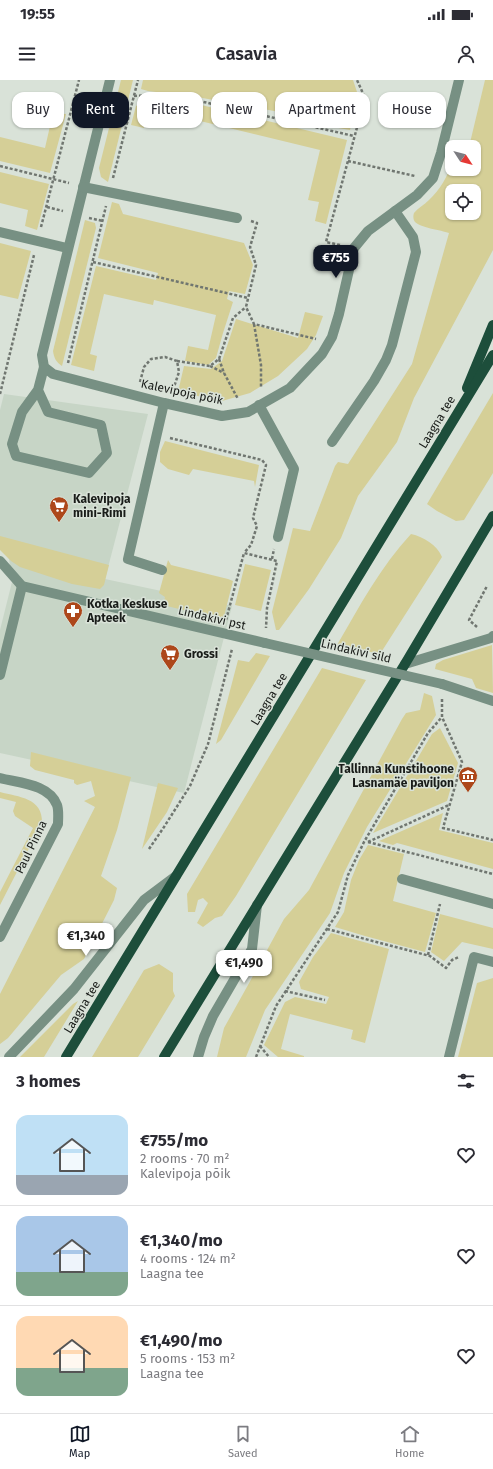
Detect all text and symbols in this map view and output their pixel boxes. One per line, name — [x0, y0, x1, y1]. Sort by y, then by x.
text: 19:55 — [20, 5, 55, 23]
icon: menu — [16, 43, 38, 65]
text: Casavia — [216, 43, 277, 65]
icon: person — [455, 43, 477, 65]
chip: Buy — [12, 92, 64, 128]
chip: Rent — [72, 92, 129, 128]
chip: Filters — [137, 92, 203, 128]
chip: New — [211, 92, 267, 128]
chip: Apartment — [275, 92, 370, 128]
chip: House — [378, 92, 446, 128]
north arrow — [445, 140, 481, 176]
map controls — [445, 140, 481, 220]
button: locate — [445, 184, 481, 220]
pin: €755 — [312, 245, 360, 279]
text: €755 — [322, 250, 350, 265]
street label: Kalevipoja põik — [140, 376, 225, 408]
street label: Laagna tee — [416, 393, 458, 451]
place label: Kalevipoja mini-Rimi — [73, 492, 131, 520]
supermarket icon: Kalevipoja mini-Rimi — [48, 495, 70, 523]
place label: Kotka Keskuse Apteek — [86, 597, 168, 625]
pharmacy icon: Kotka Keskuse Apteek — [62, 600, 84, 628]
street label: Lindakivi pst — [177, 603, 248, 633]
street label: Lindakivi sild — [319, 636, 393, 666]
supermarket icon: Grossi — [159, 643, 181, 671]
place label: Grossi — [184, 647, 218, 661]
street label: Laagna tee — [248, 670, 290, 728]
place label: Tallinna Kunstihoone Lasnamäe paviljon — [338, 762, 454, 790]
museum icon: Tallinna Kunstihoone Lasnamäe paviljon — [457, 765, 479, 793]
street label: Paul Pinna — [12, 818, 50, 876]
pin: €1,340 — [53, 923, 119, 957]
text: €1,340 — [67, 928, 105, 943]
pin: €1,490 — [211, 950, 277, 984]
text: €1,490 — [225, 955, 263, 970]
street label: Laagna tee — [61, 978, 103, 1036]
icon: filters — [455, 1070, 477, 1092]
text: 3 homes — [16, 1071, 81, 1092]
text: €755/mo — [140, 1130, 208, 1151]
icon: home — [48, 1131, 96, 1179]
icon: heart — [455, 1144, 477, 1166]
text: 2 rooms · 70 m² — [140, 1151, 230, 1166]
text: Kalevipoja põik — [140, 1166, 230, 1181]
text: €1,340/mo — [140, 1230, 223, 1251]
icon: home — [48, 1232, 96, 1280]
icon: heart — [455, 1245, 477, 1267]
text: 4 rooms · 124 m² — [140, 1251, 236, 1266]
text: Laagna tee — [140, 1266, 204, 1281]
text: €1,490/mo — [140, 1330, 222, 1351]
icon: home — [48, 1332, 96, 1380]
icon: heart — [455, 1345, 477, 1367]
text: 5 rooms · 153 m² — [140, 1351, 235, 1366]
text: Laagna tee — [140, 1366, 204, 1381]
tab: Map — [69, 1423, 91, 1460]
tab: Saved — [228, 1423, 258, 1460]
tab: Home — [395, 1423, 424, 1460]

